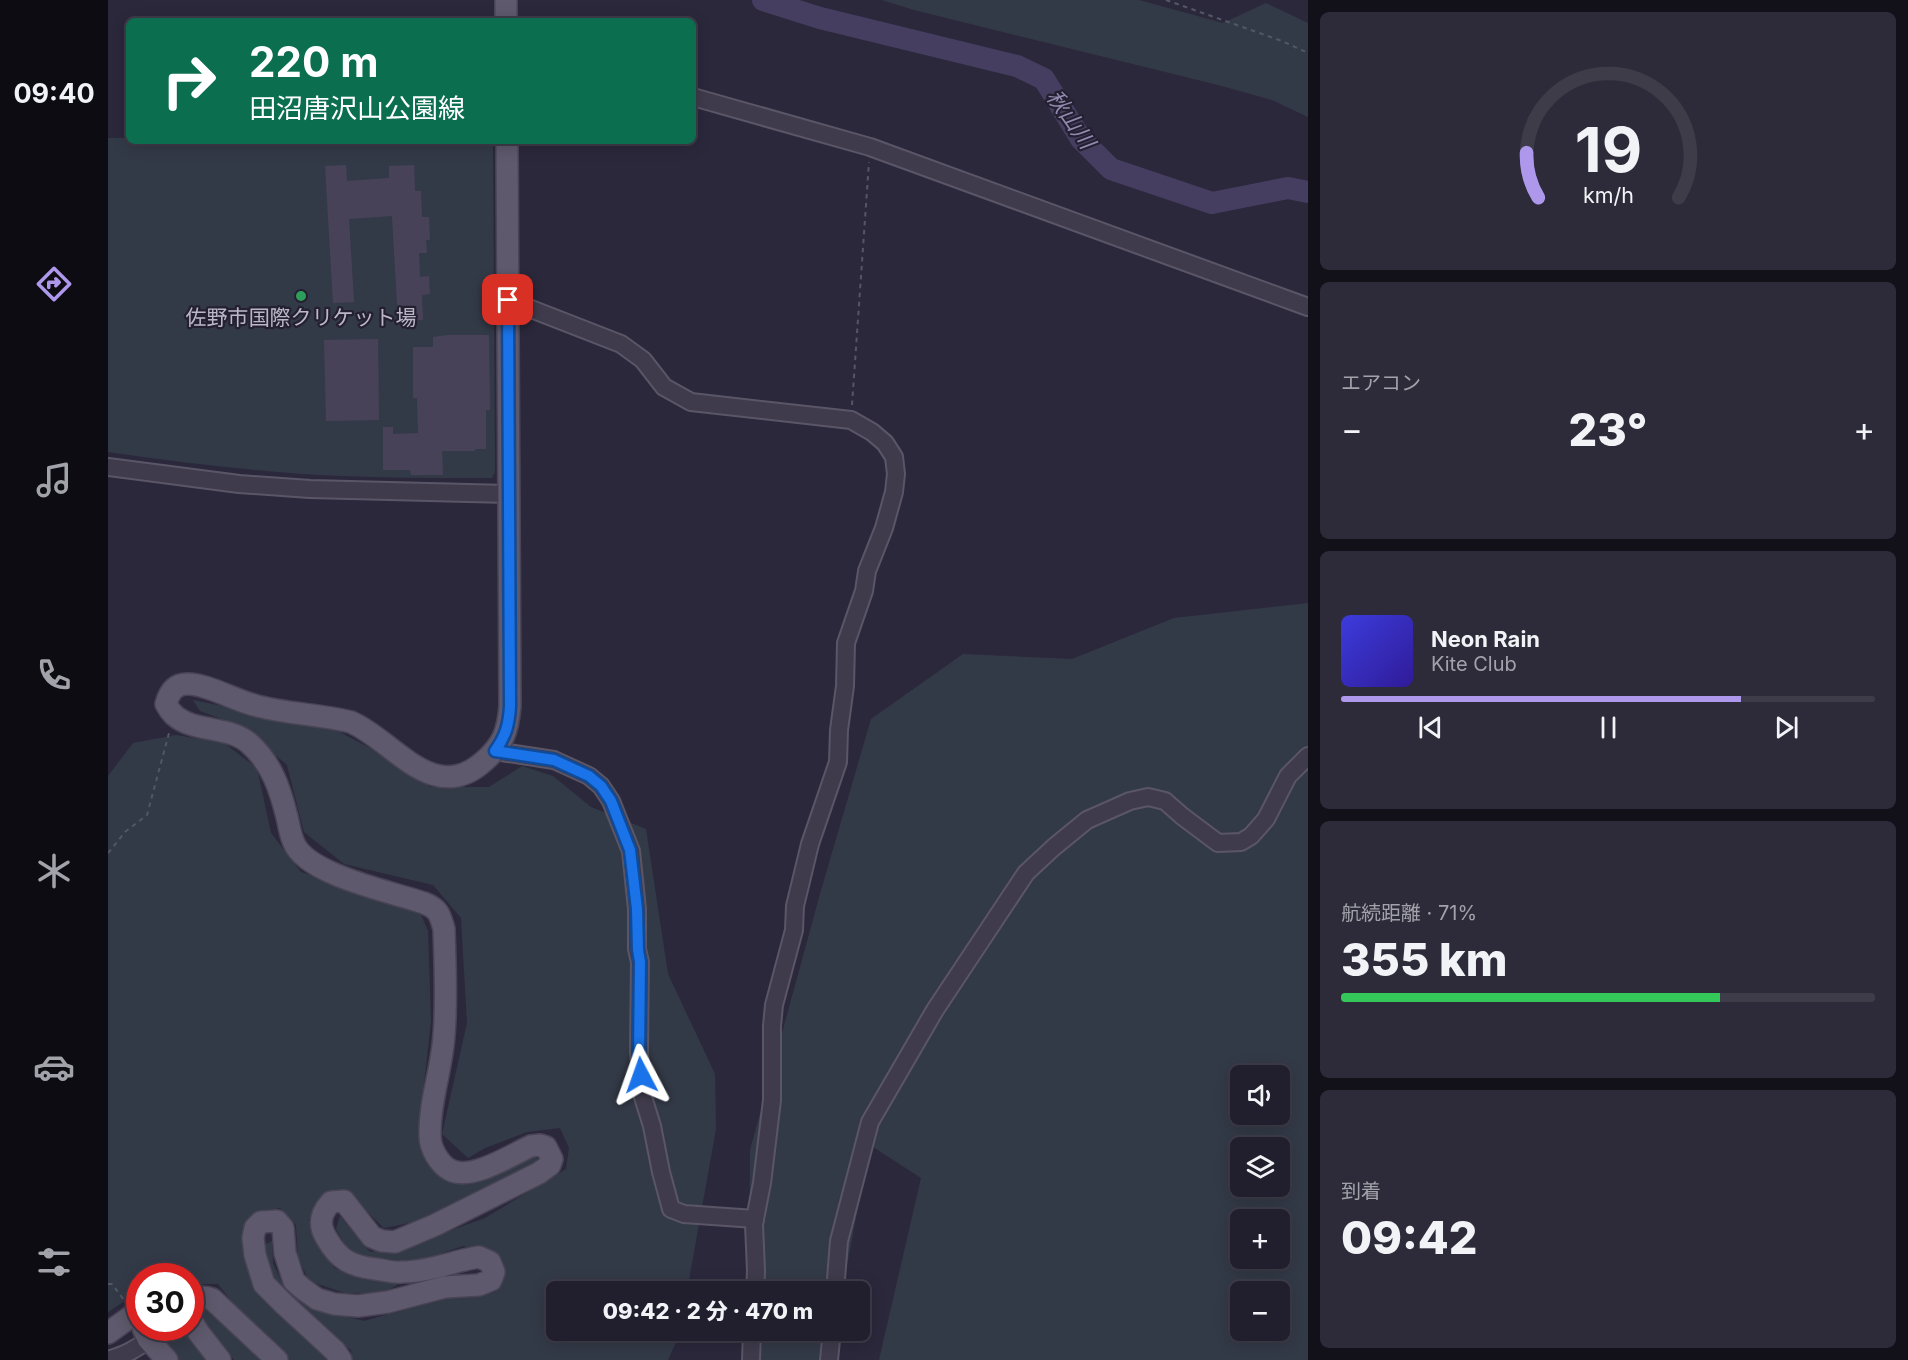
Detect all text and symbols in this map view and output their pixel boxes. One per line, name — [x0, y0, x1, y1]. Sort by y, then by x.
text: 220 m — [249, 36, 379, 87]
icon: right — [150, 42, 228, 120]
text: 09:40 — [13, 77, 95, 110]
water label: 秋山川 — [1041, 85, 1102, 155]
text: 田沼唐沢山公園線 — [249, 92, 465, 125]
text: 19 — [1574, 112, 1642, 187]
text: km/h — [1583, 182, 1633, 208]
icon: directions — [33, 263, 75, 305]
pin — [482, 274, 533, 325]
icon: arrive — [491, 283, 524, 316]
marker: 佐野市国際クリケット場 — [294, 289, 308, 303]
place label: 佐野市国際クリケット場 — [186, 305, 417, 330]
text: エアコン — [1341, 371, 1421, 395]
text: 23° — [1569, 402, 1647, 457]
text: − — [1341, 409, 1363, 449]
text: + — [1853, 409, 1875, 449]
icon: music — [33, 459, 75, 501]
text: Neon Rain — [1431, 626, 1540, 652]
text: Kite Club — [1431, 652, 1517, 676]
icon: phone — [33, 654, 75, 696]
icon: previous — [1414, 711, 1447, 744]
icon: pause — [1592, 711, 1625, 744]
icon: next — [1770, 711, 1803, 744]
icon: climate — [33, 850, 75, 892]
text: 航続距離 · 71% — [1341, 901, 1477, 925]
text: 355 km — [1341, 932, 1507, 987]
position arrow — [609, 1043, 673, 1107]
icon: car — [33, 1046, 75, 1088]
map controls — [1230, 1065, 1290, 1341]
button: sound — [1230, 1065, 1290, 1125]
button: layers — [1230, 1137, 1290, 1197]
text: 到着 — [1341, 1179, 1381, 1203]
button: + — [1230, 1209, 1290, 1269]
text: 09:42 — [1341, 1210, 1477, 1265]
icon: filters — [33, 1241, 75, 1283]
speed limit sign: 30 — [126, 1263, 204, 1341]
button: − — [1230, 1281, 1290, 1341]
text: 09:42 · 2 分 · 470 m — [603, 1298, 813, 1324]

